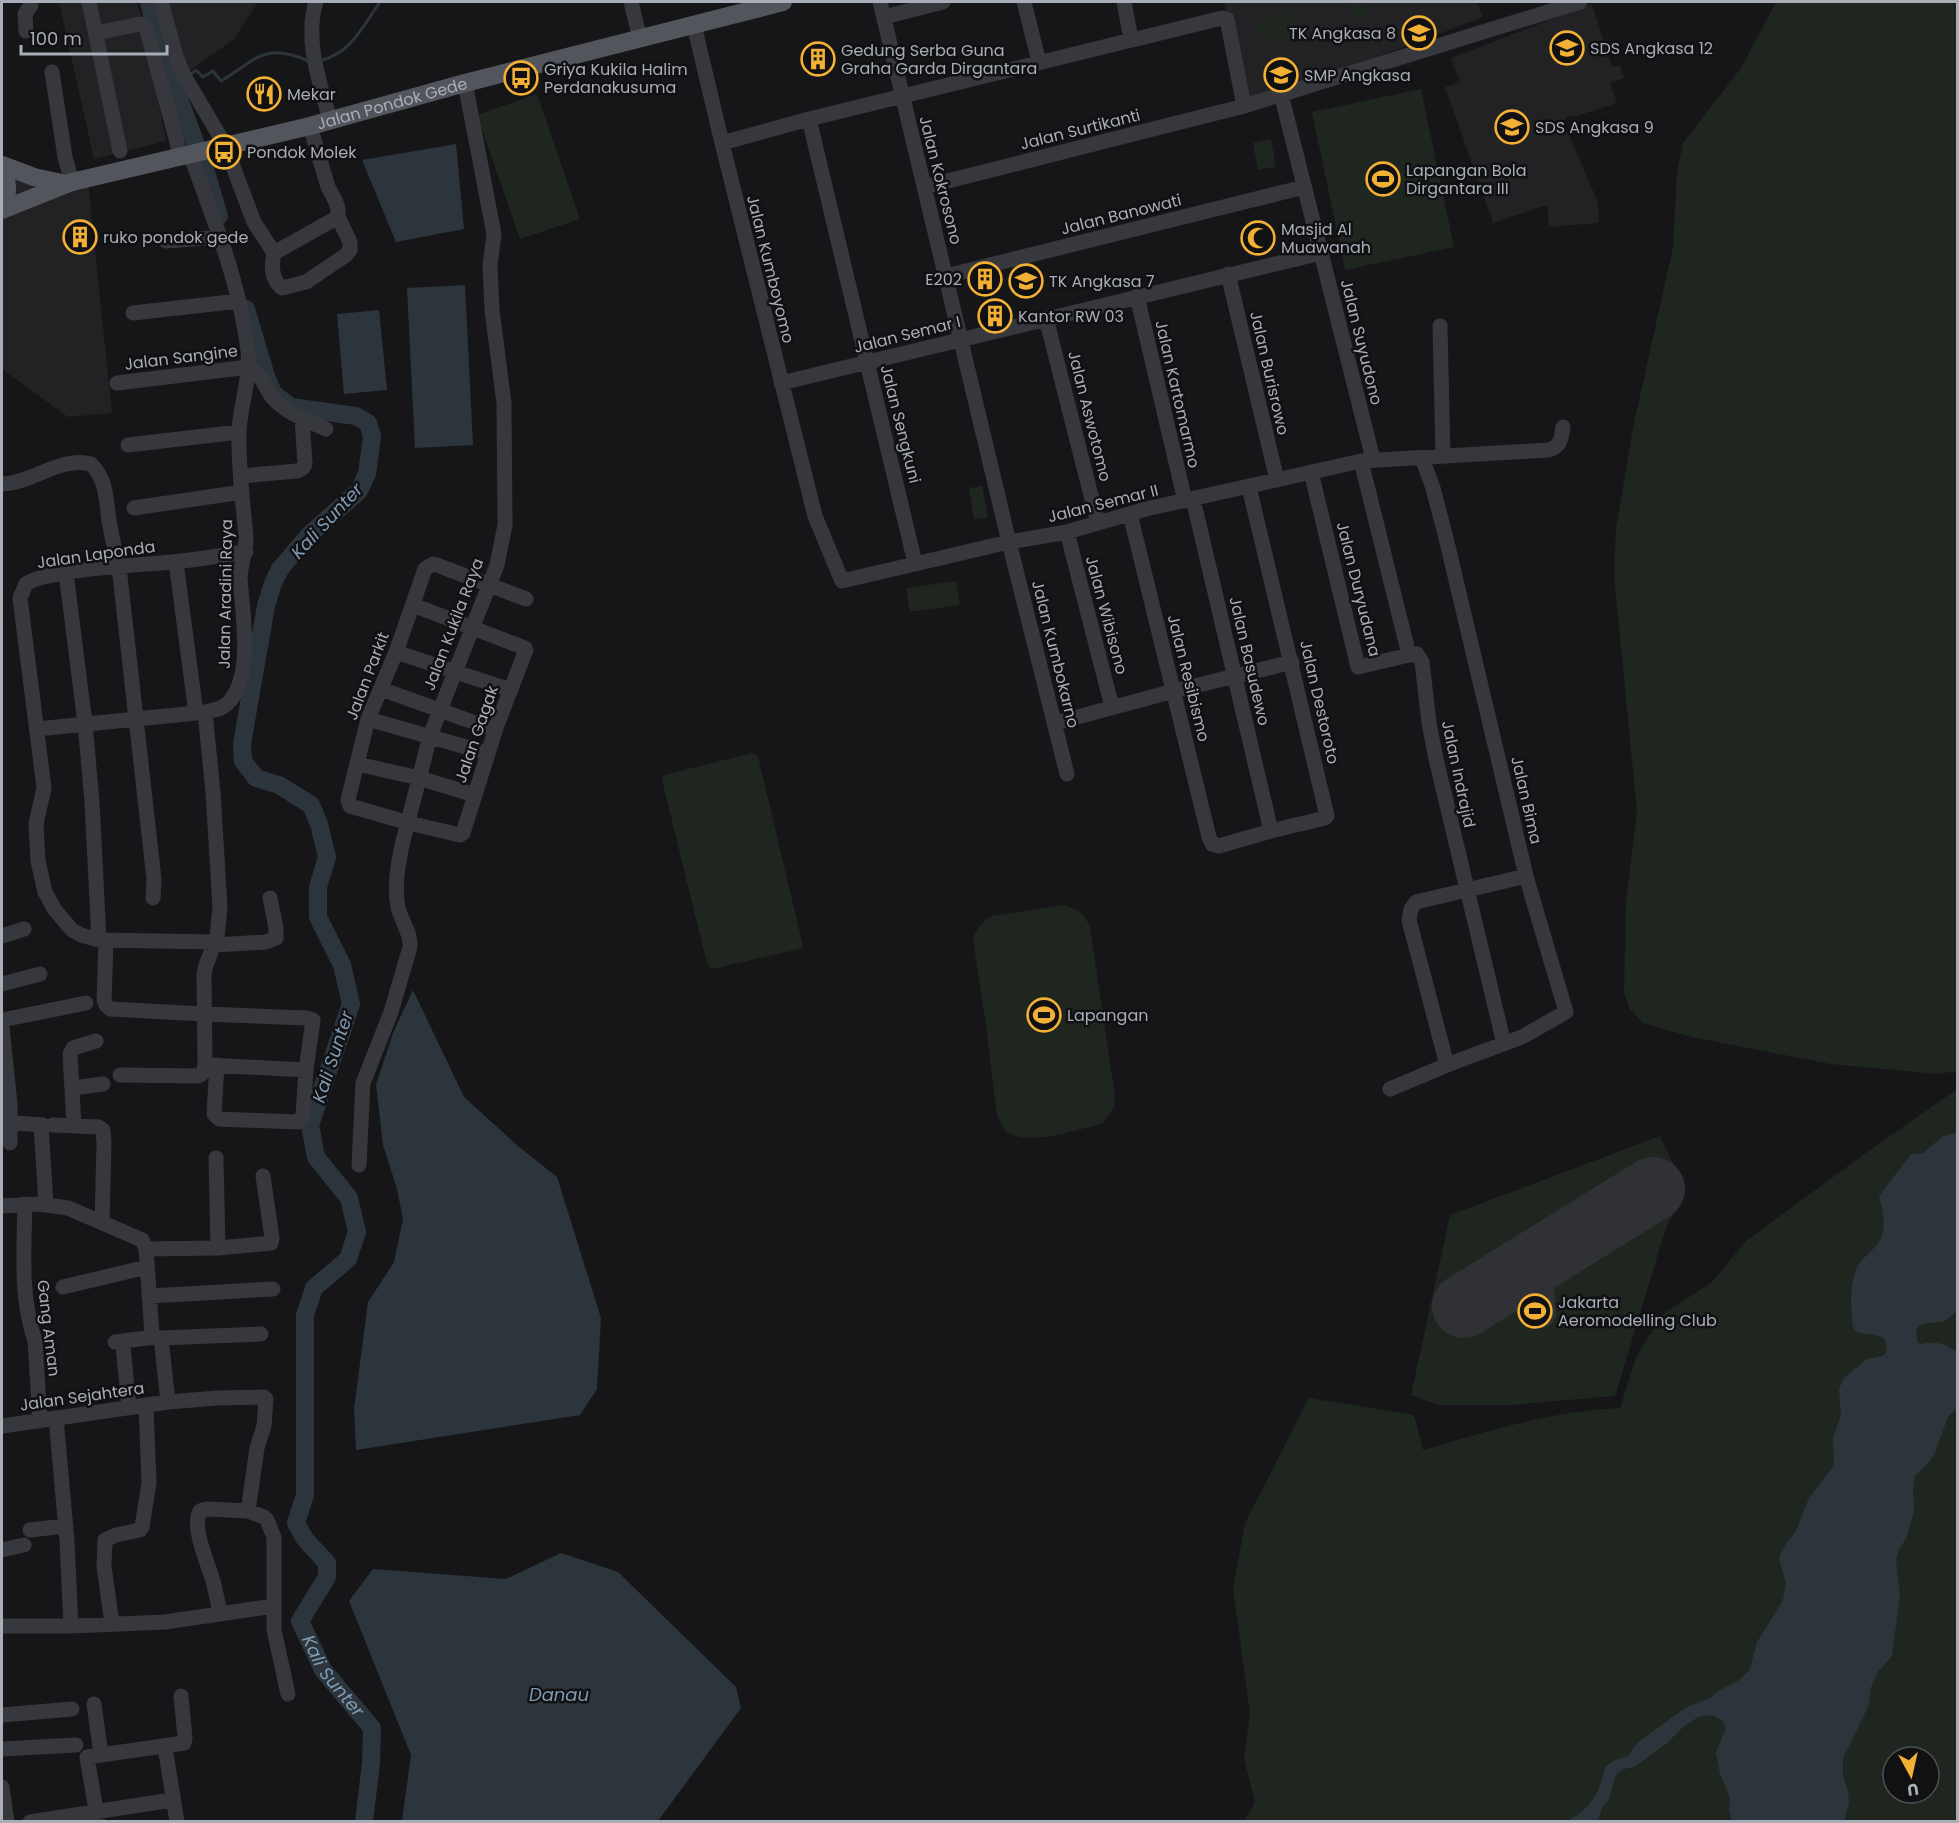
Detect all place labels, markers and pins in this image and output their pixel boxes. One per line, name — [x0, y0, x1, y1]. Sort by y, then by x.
school or university icon: TK Angkasa 8 — [1401, 15, 1437, 51]
place label: TK Angkasa 8 — [1289, 22, 1396, 45]
school or university icon: SDS Angkasa 12 — [1549, 30, 1585, 66]
place label: SDS Angkasa 12 — [1590, 37, 1713, 60]
place label: Gedung Serba Guna Graha Garda Dirgantara — [841, 39, 1037, 80]
building icon: Gedung Serba Guna Graha Garda Dirgantara — [800, 41, 836, 77]
school or university icon: SMP Angkasa — [1263, 57, 1299, 93]
place label: Griya Kukila Halim Perdanakusuma — [544, 58, 688, 99]
bus stop icon: Griya Kukila Halim Perdanakusuma — [503, 60, 539, 96]
place label: SMP Angkasa — [1304, 64, 1411, 87]
restaurant icon: Mekar — [246, 76, 282, 112]
place label: Mekar — [287, 83, 336, 106]
school or university icon: SDS Angkasa 9 — [1494, 109, 1530, 145]
place label: SDS Angkasa 9 — [1535, 116, 1654, 139]
bus stop icon: Pondok Molek — [206, 134, 242, 170]
place label: Pondok Molek — [247, 141, 357, 164]
place label: Lapangan Bola Dirgantara III — [1406, 159, 1527, 200]
sports icon: Lapangan Bola Dirgantara III — [1365, 161, 1401, 197]
place label: Masjid Al Muawanah — [1281, 218, 1371, 259]
building icon: ruko pondok gede — [62, 219, 98, 255]
mosque icon: Masjid Al Muawanah — [1240, 220, 1276, 256]
place label: ruko pondok gede — [103, 226, 248, 249]
building icon: E202 — [967, 261, 1003, 297]
school or university icon: TK Angkasa 7 — [1008, 263, 1044, 299]
place label: E202 — [925, 268, 962, 291]
place label: TK Angkasa 7 — [1049, 270, 1155, 293]
building icon: Kantor RW 03 — [977, 298, 1013, 334]
place label: Kantor RW 03 — [1018, 305, 1124, 328]
sports icon: Lapangan — [1026, 997, 1062, 1033]
place label: Lapangan — [1067, 1004, 1148, 1027]
place label: Jakarta Aeromodelling Club — [1558, 1291, 1717, 1332]
sports icon: Jakarta Aeromodelling Club — [1517, 1293, 1553, 1329]

